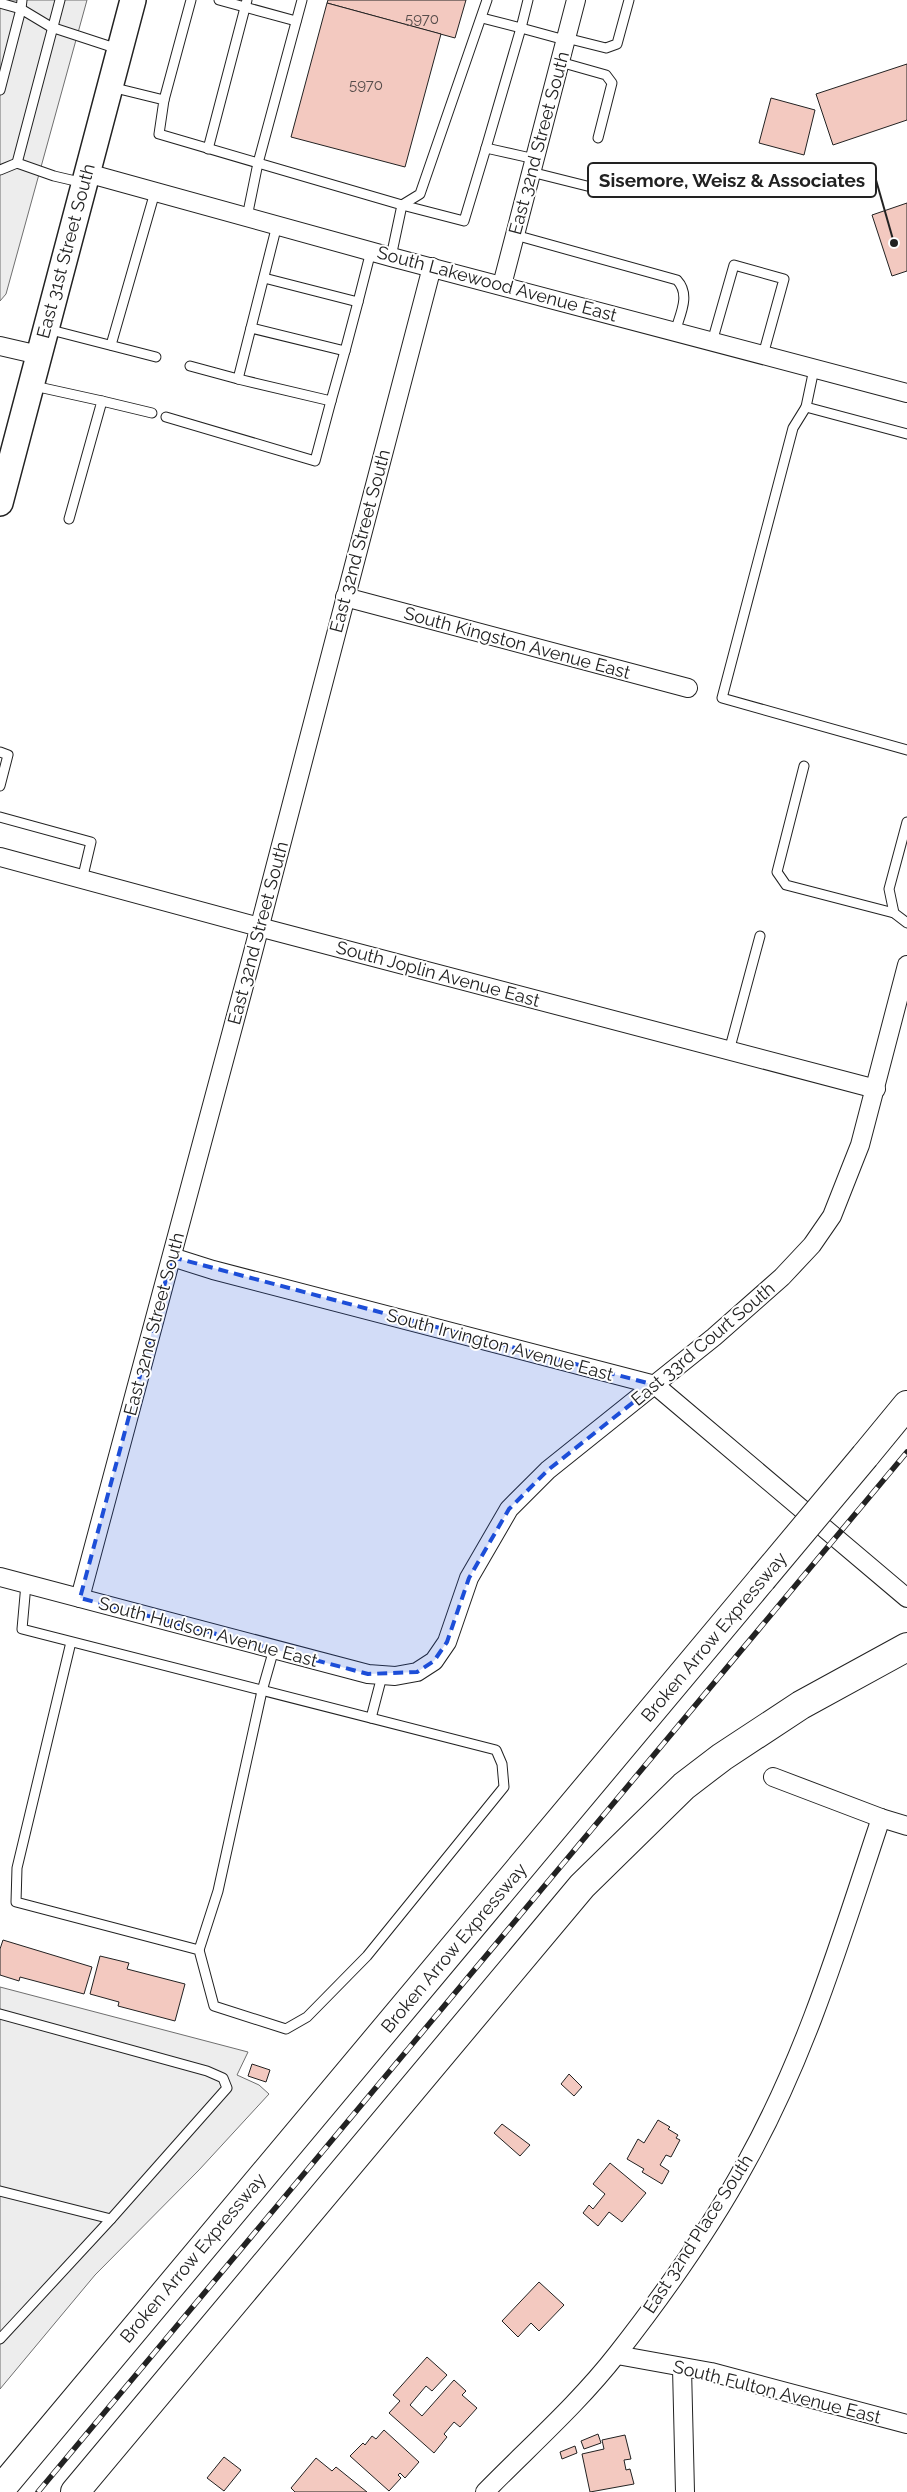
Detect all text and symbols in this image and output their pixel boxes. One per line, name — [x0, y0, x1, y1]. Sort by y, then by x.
house number: 5970 — [405, 10, 439, 28]
street label: East 32nd Street South — [504, 49, 573, 237]
house number: 5970 — [349, 76, 383, 94]
street label: East 31st Street South — [32, 161, 99, 341]
callout: Sisemore, Weisz & Associates — [588, 163, 876, 197]
text: Sisemore, Weisz & Associates — [599, 169, 865, 191]
street label: South Lakewood Avenue East — [375, 241, 619, 326]
street label: East 32nd Street South — [325, 447, 394, 635]
street label: South Kingston Avenue East — [402, 602, 633, 683]
street label: East 32nd Street South — [223, 839, 292, 1027]
street label: South Joplin Avenue East — [334, 936, 542, 1011]
street label: East 32nd Street South — [119, 1230, 188, 1418]
street label: East 33rd Court South — [627, 1278, 779, 1410]
street label: South Irvington Avenue East — [385, 1304, 616, 1385]
street label: Broken Arrow Expressway — [636, 1547, 791, 1726]
street label: South Hudson Avenue East — [96, 1592, 320, 1671]
street label: Broken Arrow Expressway — [376, 1858, 531, 2037]
street label: East 32nd Place South — [638, 2150, 757, 2317]
street label: Broken Arrow Expressway — [115, 2168, 270, 2347]
street label: South Fulton Avenue East — [671, 2356, 883, 2428]

